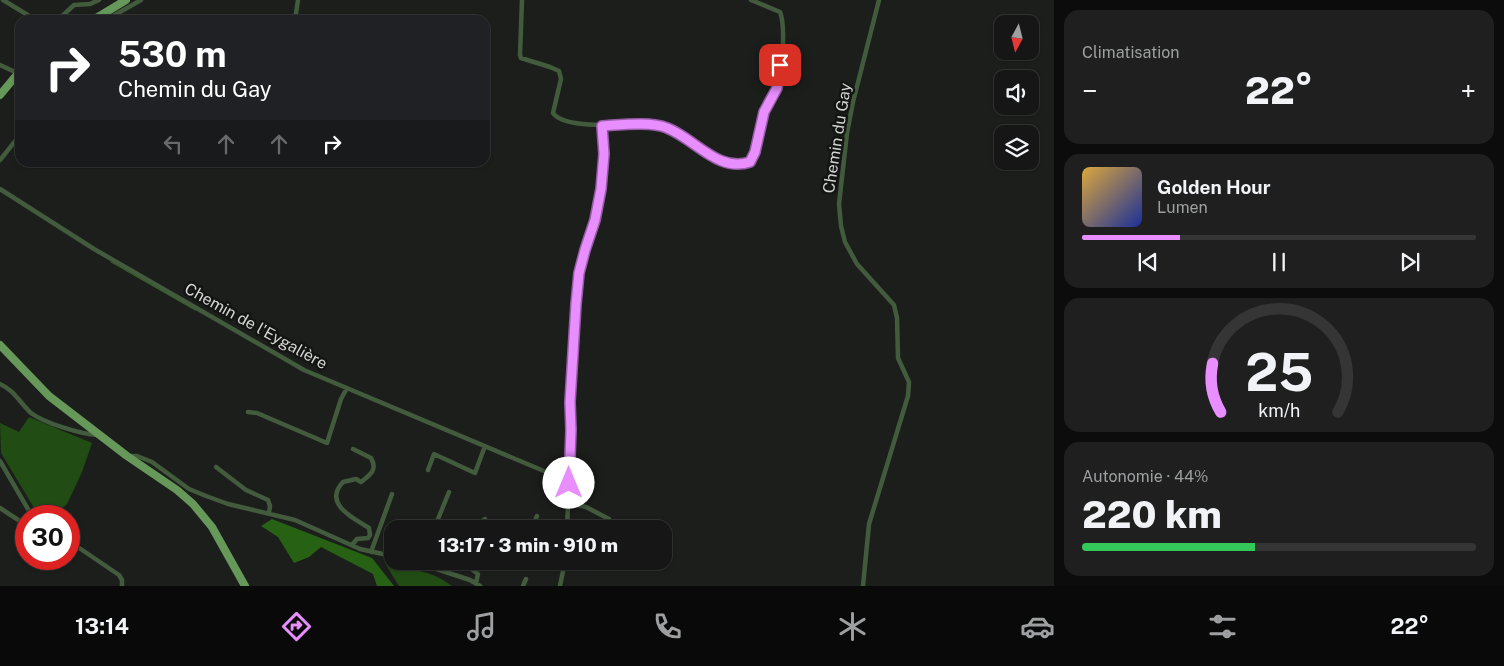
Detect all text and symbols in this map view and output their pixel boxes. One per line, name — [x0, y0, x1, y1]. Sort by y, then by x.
north arrow — [994, 15, 1039, 60]
map controls — [994, 15, 1039, 170]
text: 530 m — [118, 34, 227, 75]
icon: right — [35, 35, 100, 100]
text: Climatisation — [1082, 43, 1179, 62]
pin — [759, 44, 801, 86]
icon: arrive — [766, 51, 794, 79]
text: 22° — [1245, 68, 1313, 113]
button: sound — [994, 70, 1039, 115]
text: − — [1082, 74, 1098, 107]
text: + — [1460, 74, 1476, 107]
text: Chemin du Gay — [118, 76, 272, 102]
street label: Chemin du Gay — [819, 81, 855, 195]
button: layers — [994, 125, 1039, 170]
icon: left — [159, 130, 187, 158]
icon: ahead — [212, 130, 240, 158]
icon: ahead — [265, 130, 293, 158]
icon: right — [318, 130, 346, 158]
text: Golden Hour — [1157, 176, 1271, 198]
text: Lumen — [1157, 198, 1208, 217]
icon: previous — [1134, 248, 1162, 276]
icon: pause — [1265, 248, 1293, 276]
icon: next — [1396, 248, 1424, 276]
street label: Chemin de l'Eygalière — [181, 279, 331, 373]
text: 25 — [1245, 342, 1313, 403]
text: km/h — [1258, 400, 1300, 421]
position arrow — [542, 456, 594, 508]
text: Autonomie · 44% — [1082, 467, 1209, 486]
text: 220 km — [1082, 492, 1222, 537]
speed limit sign: 30 — [15, 505, 80, 570]
text: 13:17 · 3 min · 910 m — [438, 534, 618, 556]
icon: directions — [279, 609, 314, 644]
icon: music — [464, 609, 499, 644]
icon: phone — [650, 609, 685, 644]
icon: climate — [835, 609, 870, 644]
icon: car — [1020, 609, 1055, 644]
icon: filters — [1205, 609, 1240, 644]
text: 13:14 — [75, 613, 129, 639]
text: 22° — [1390, 613, 1429, 639]

